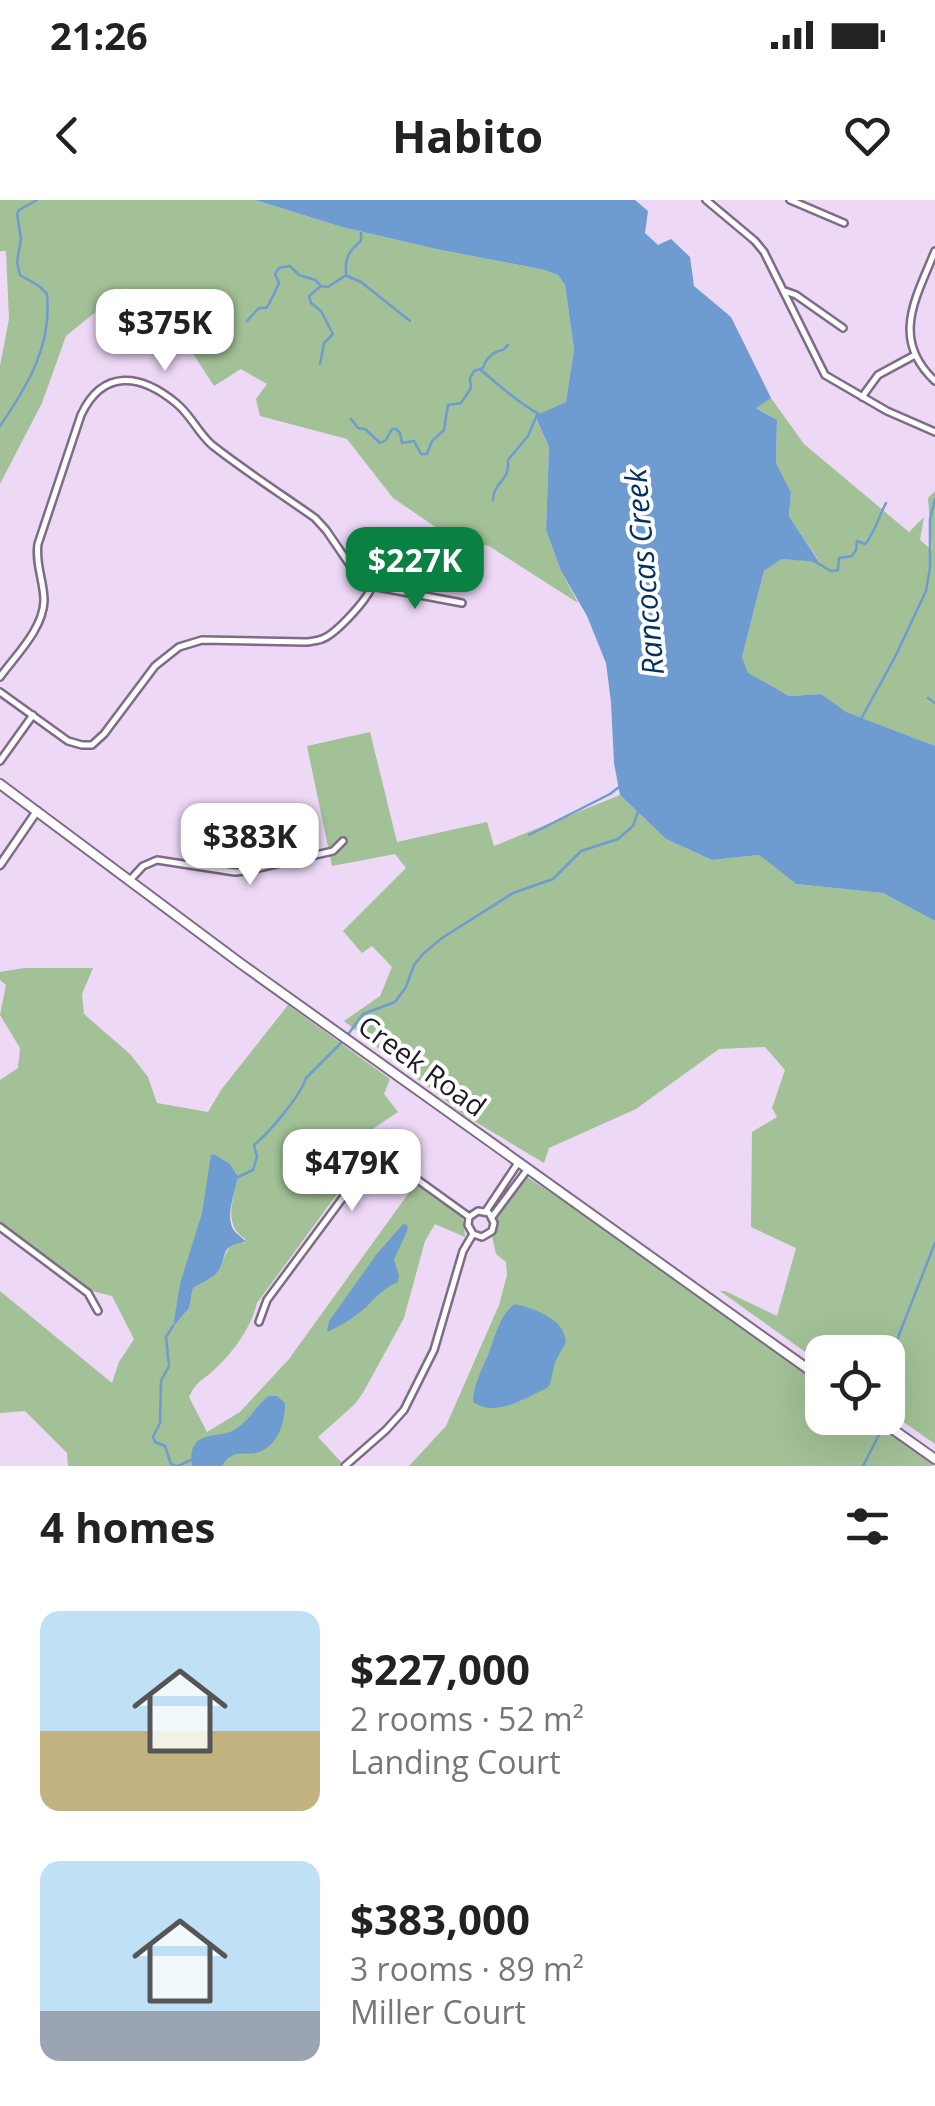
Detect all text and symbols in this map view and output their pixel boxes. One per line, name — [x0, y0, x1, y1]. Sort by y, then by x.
text: 21:26 — [50, 9, 148, 61]
text: Habito — [392, 105, 543, 166]
icon: back — [40, 108, 95, 163]
icon: heart — [840, 108, 895, 163]
pin: $375K — [95, 289, 235, 374]
text: $375K — [118, 300, 212, 343]
water label: Rancocas Creek — [614, 466, 673, 677]
pin: $227K — [345, 527, 485, 612]
text: $227K — [368, 538, 462, 581]
pin: $383K — [180, 803, 320, 888]
text: $383K — [203, 814, 297, 857]
street label: Creek Road — [351, 1006, 494, 1124]
pin: $479K — [282, 1129, 422, 1214]
text: $479K — [305, 1140, 399, 1183]
map controls — [805, 1335, 905, 1435]
button: locate — [805, 1335, 905, 1435]
text: 4 homes — [40, 1498, 215, 1555]
icon: filters — [840, 1499, 895, 1554]
text: $227,000 — [350, 1640, 530, 1697]
icon: home — [120, 1651, 240, 1771]
text: 2 rooms · 52 m² — [350, 1697, 584, 1740]
text: Landing Court — [350, 1740, 561, 1783]
text: $383,000 — [350, 1890, 530, 1947]
icon: home — [120, 1901, 240, 2021]
text: 3 rooms · 89 m² — [350, 1947, 584, 1990]
text: Miller Court — [350, 1990, 526, 2033]

